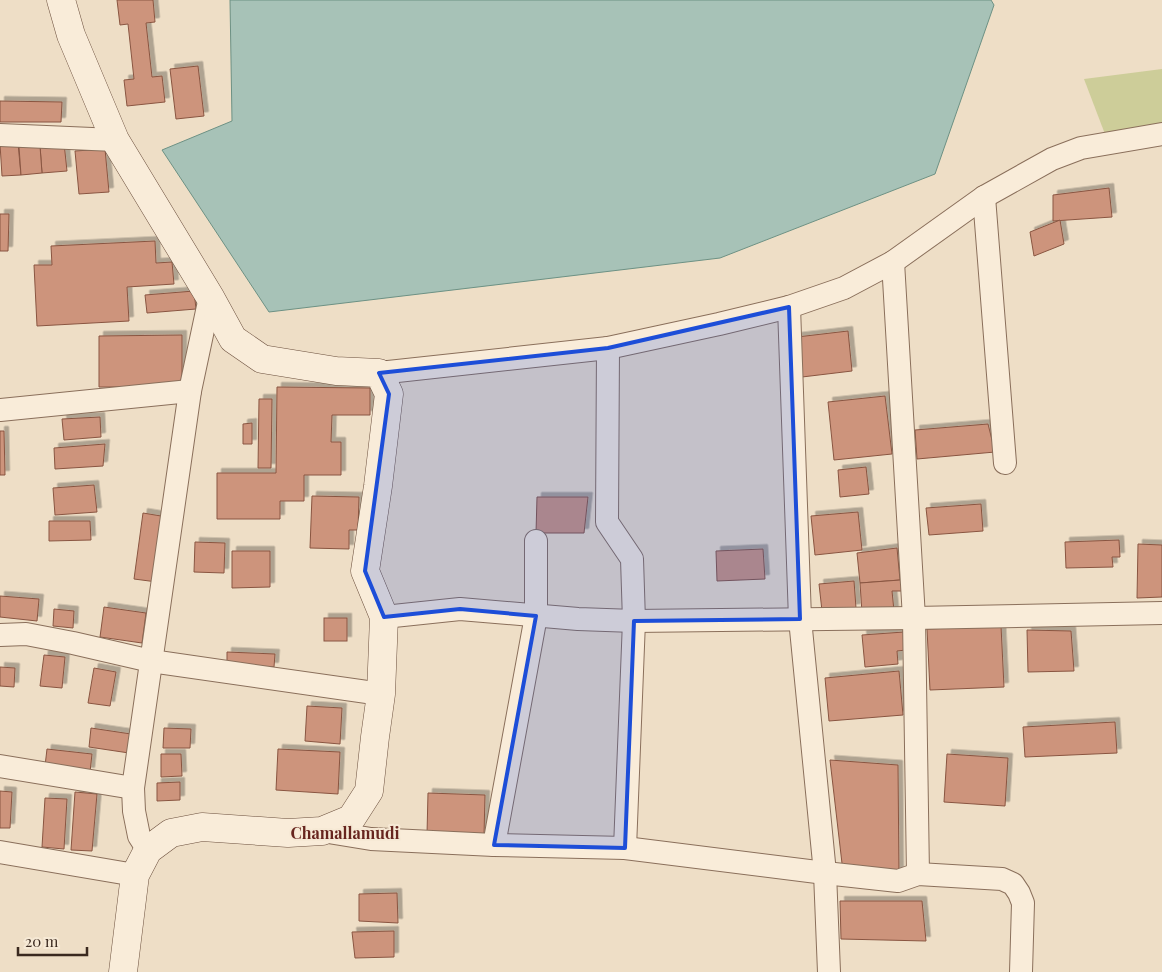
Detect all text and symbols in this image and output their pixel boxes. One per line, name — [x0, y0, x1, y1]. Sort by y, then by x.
district label: Chamallamudi — [290, 822, 400, 843]
scale bar — [18, 924, 86, 956]
text: 20 m — [25, 931, 59, 951]

